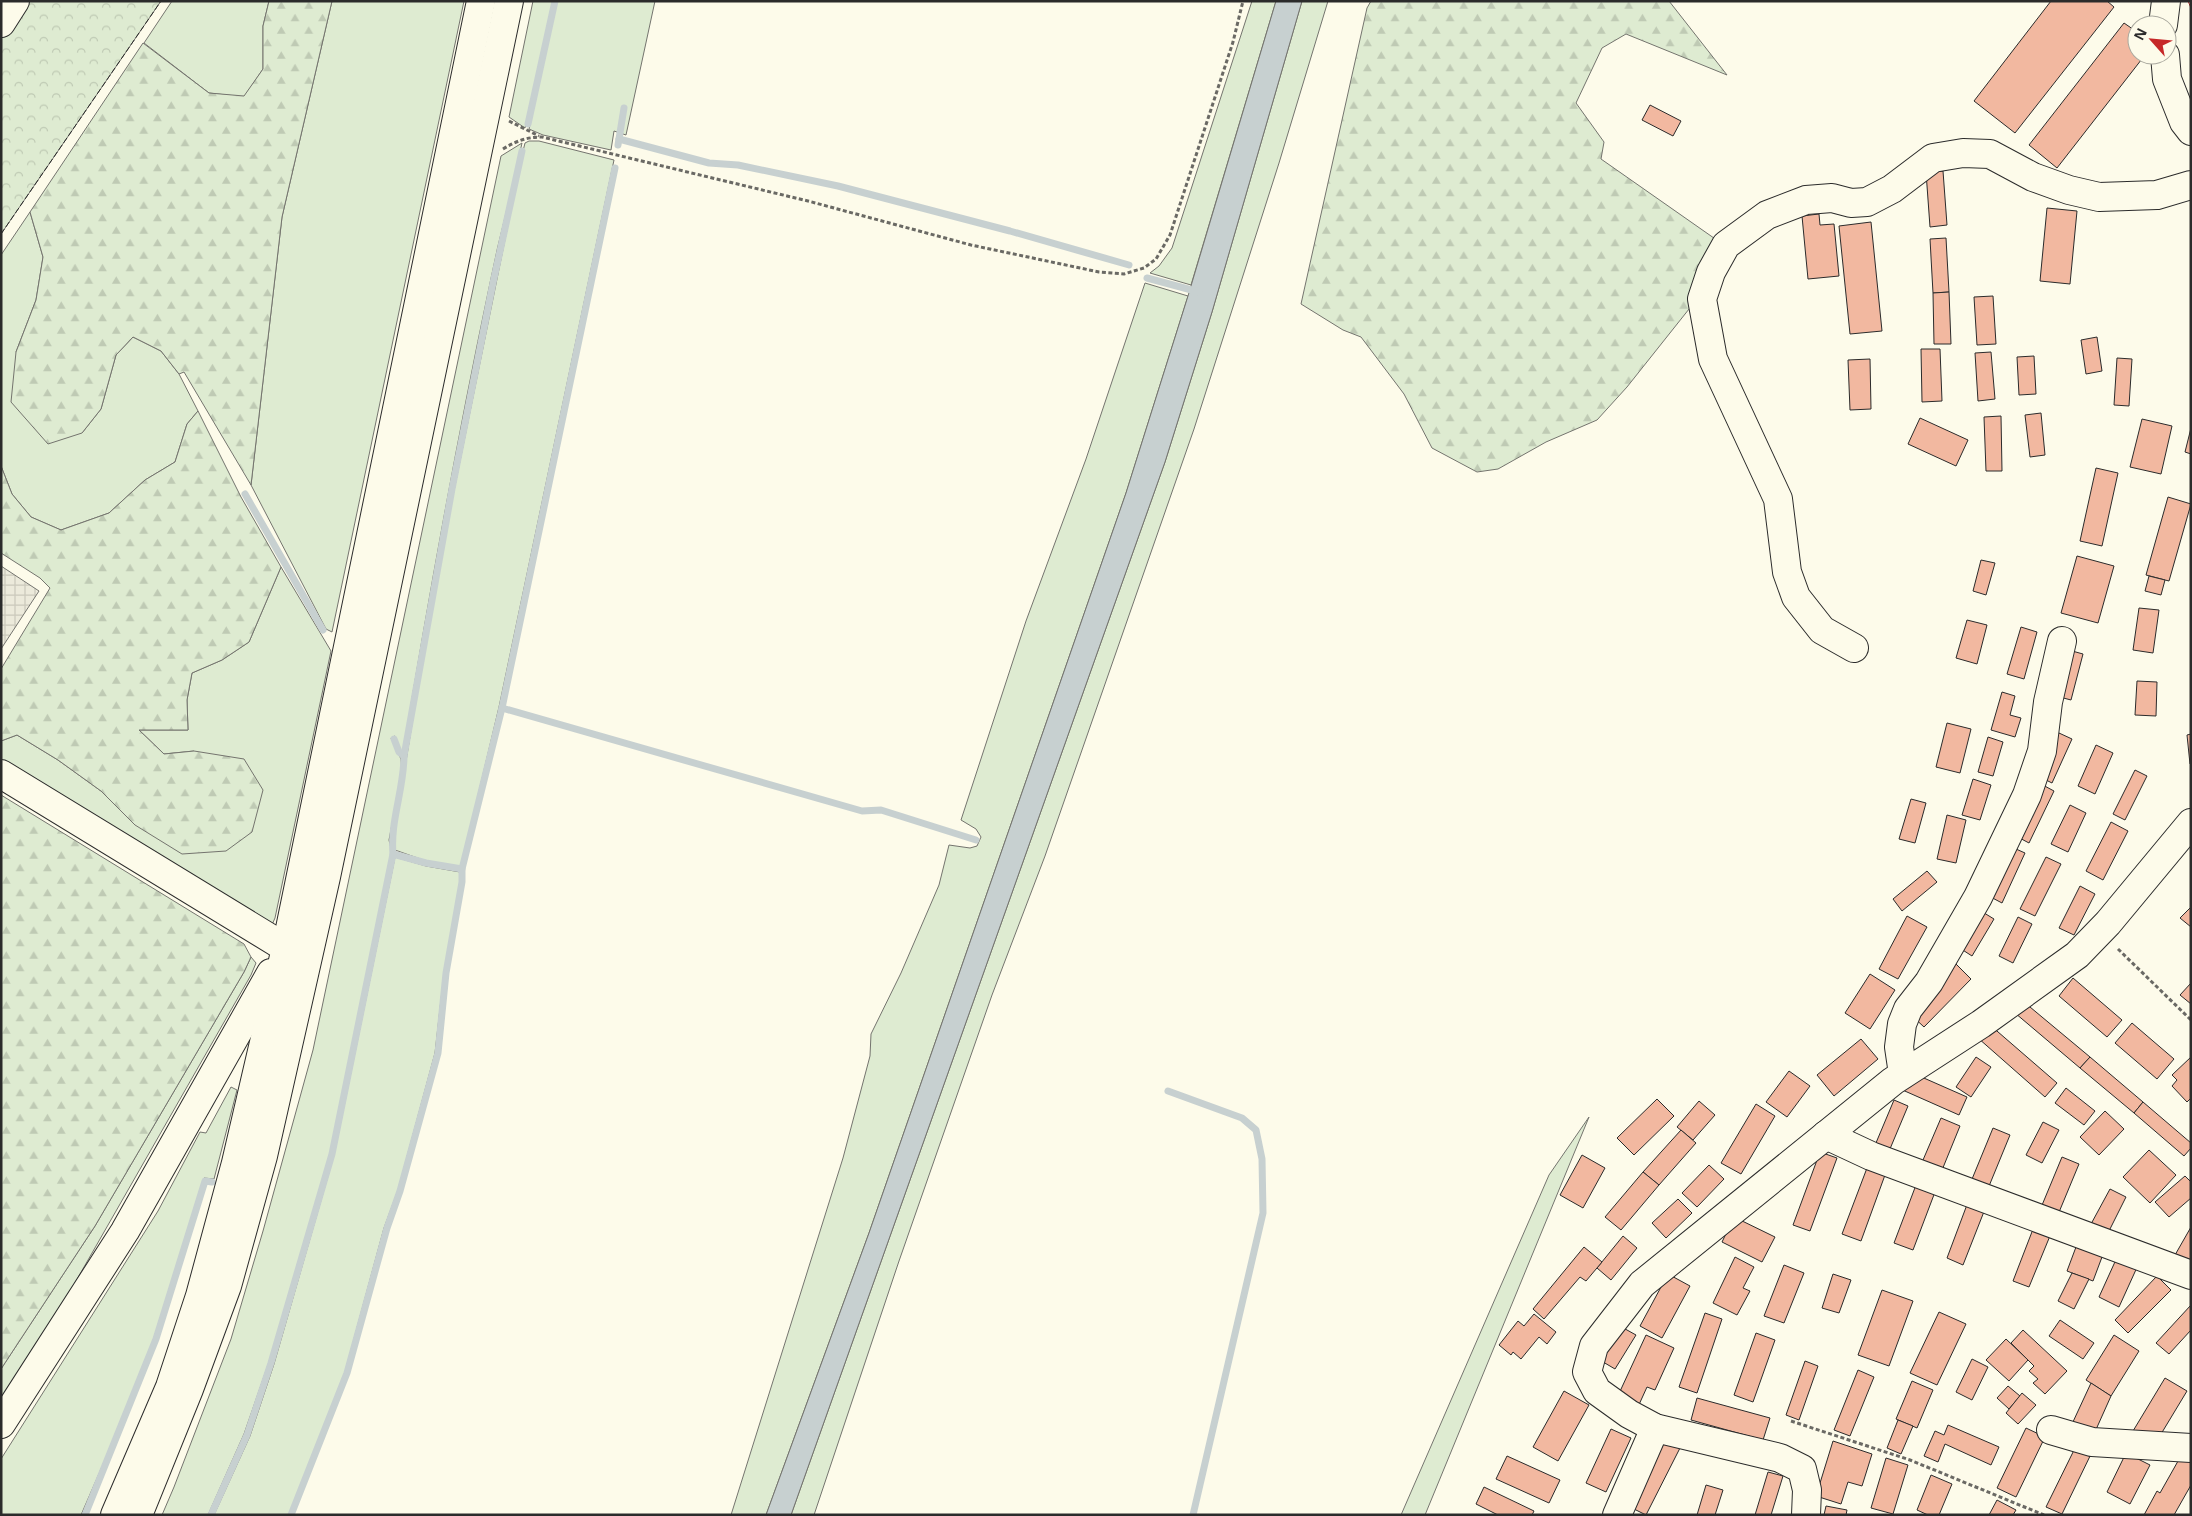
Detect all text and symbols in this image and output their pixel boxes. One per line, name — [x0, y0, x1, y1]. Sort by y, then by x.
north arrow — [2127, 15, 2177, 65]
text: N — [2129, 24, 2151, 43]

